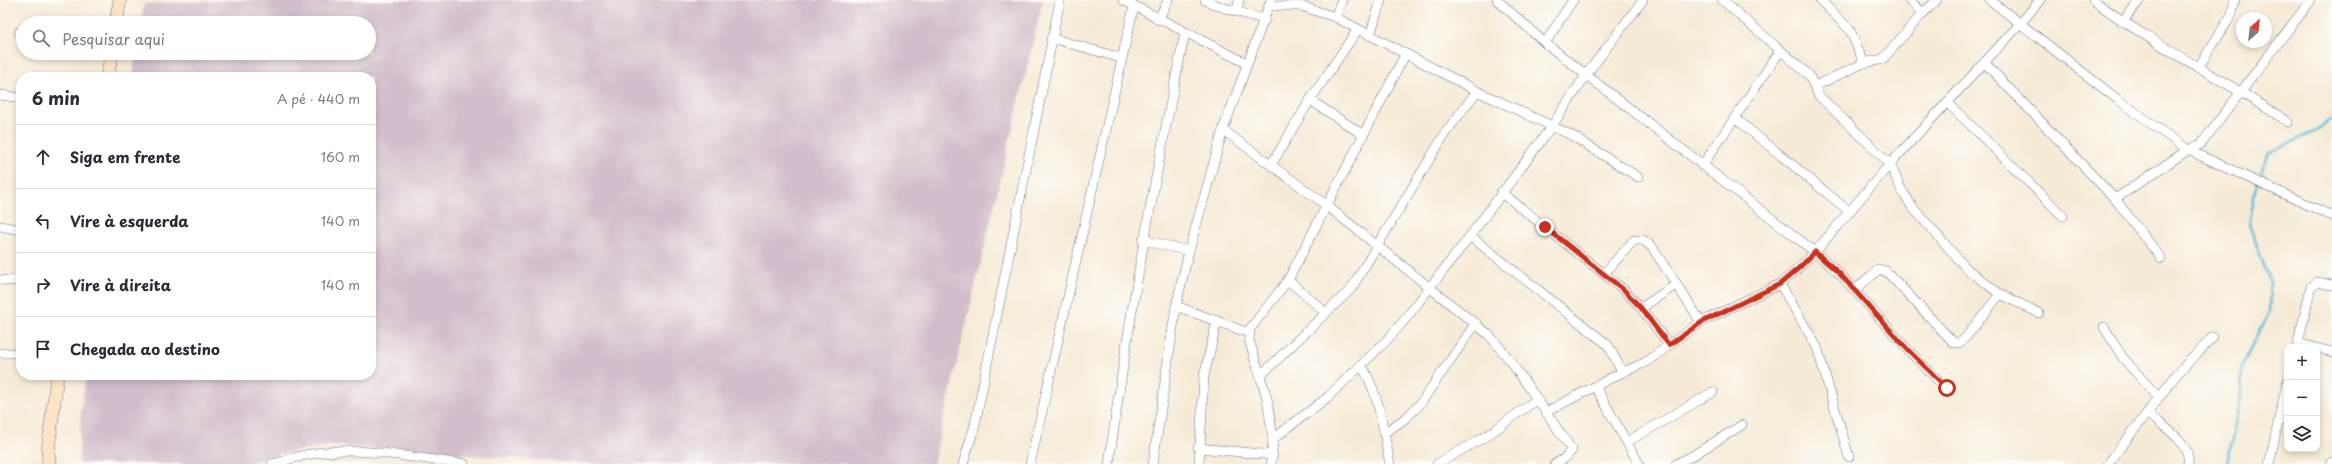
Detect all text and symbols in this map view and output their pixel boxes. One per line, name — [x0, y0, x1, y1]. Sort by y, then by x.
north arrow — [2236, 12, 2272, 48]
search box — [16, 16, 376, 60]
icon: search — [30, 27, 52, 49]
text: Pesquisar aqui — [62, 27, 165, 50]
text: 6 min — [32, 85, 80, 111]
text: A pé · 440 m — [277, 89, 360, 108]
text: Siga em frente — [70, 145, 180, 168]
icon: ahead — [32, 146, 54, 168]
text: 160 m — [321, 147, 360, 166]
text: Vire à esquerda — [70, 209, 189, 232]
icon: left — [32, 210, 54, 232]
text: 140 m — [321, 211, 360, 230]
route end — [1536, 218, 1554, 236]
text: Vire à direita — [70, 273, 171, 296]
icon: right — [32, 274, 54, 296]
text: 140 m — [321, 275, 360, 294]
text: Chegada ao destino — [70, 337, 220, 360]
icon: arrive — [32, 338, 54, 360]
map controls — [2284, 344, 2320, 452]
button: + — [2284, 344, 2320, 380]
route start — [1938, 379, 1956, 397]
button: − — [2284, 380, 2320, 416]
button: layers — [2284, 416, 2320, 452]

